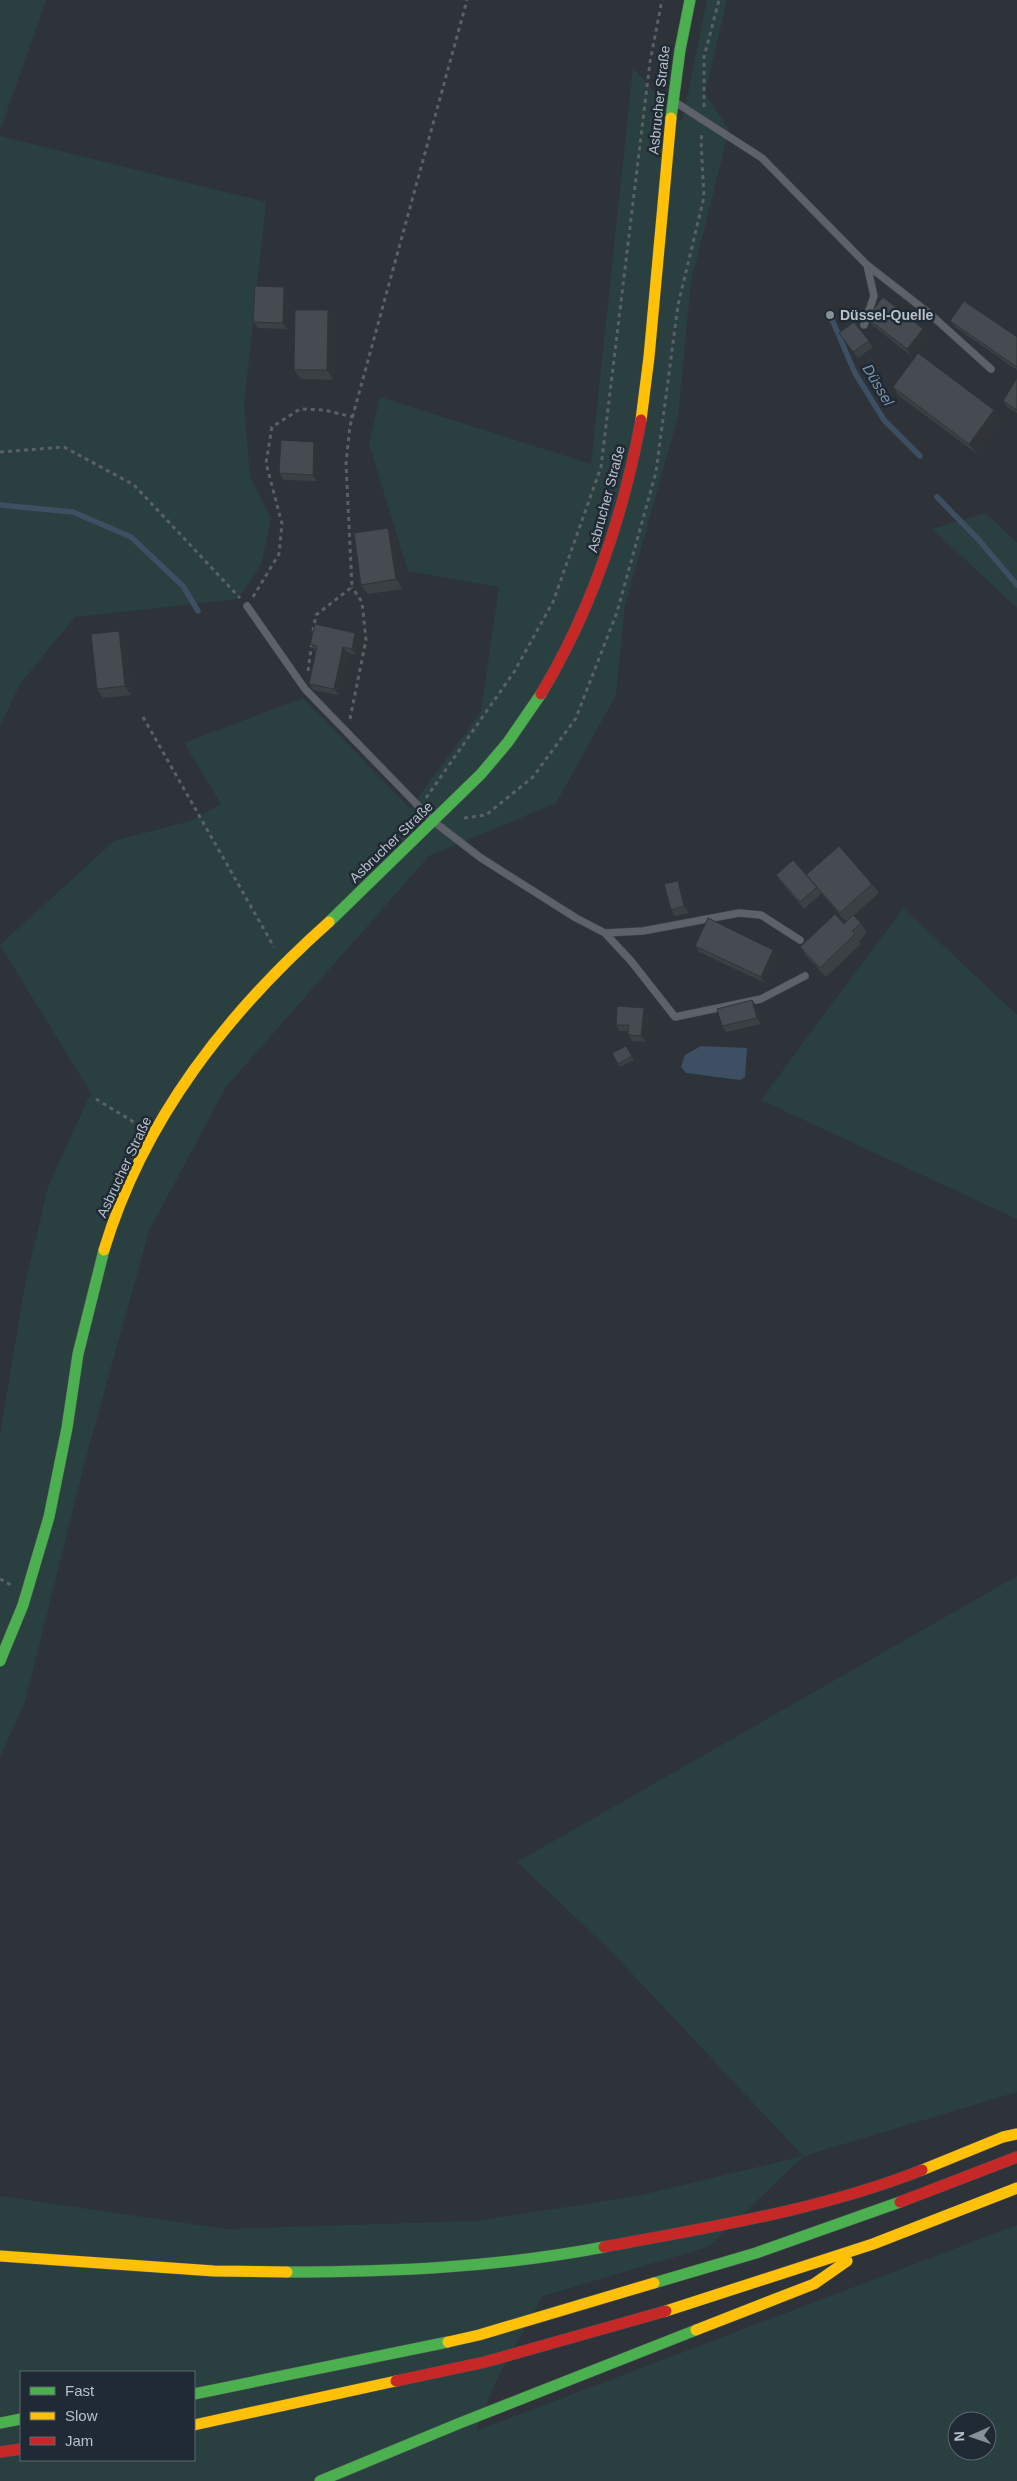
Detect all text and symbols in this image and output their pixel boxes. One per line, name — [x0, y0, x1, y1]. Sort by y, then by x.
street label: Asbrucher Straße — [645, 44, 673, 155]
place label: Düssel-Quelle — [840, 307, 934, 323]
marker: Düssel-Quelle — [824, 309, 836, 321]
water label: Düssel — [859, 361, 898, 409]
street label: Asbrucher Straße — [584, 444, 628, 554]
street label: Asbrucher Straße — [346, 798, 436, 886]
street label: Asbrucher Straße — [94, 1114, 155, 1220]
legend — [20, 2371, 195, 2461]
text: Fast — [65, 2382, 95, 2399]
text: Slow — [65, 2407, 98, 2424]
north arrow — [947, 2411, 997, 2461]
text: N — [951, 2431, 967, 2442]
text: Jam — [65, 2432, 93, 2449]

